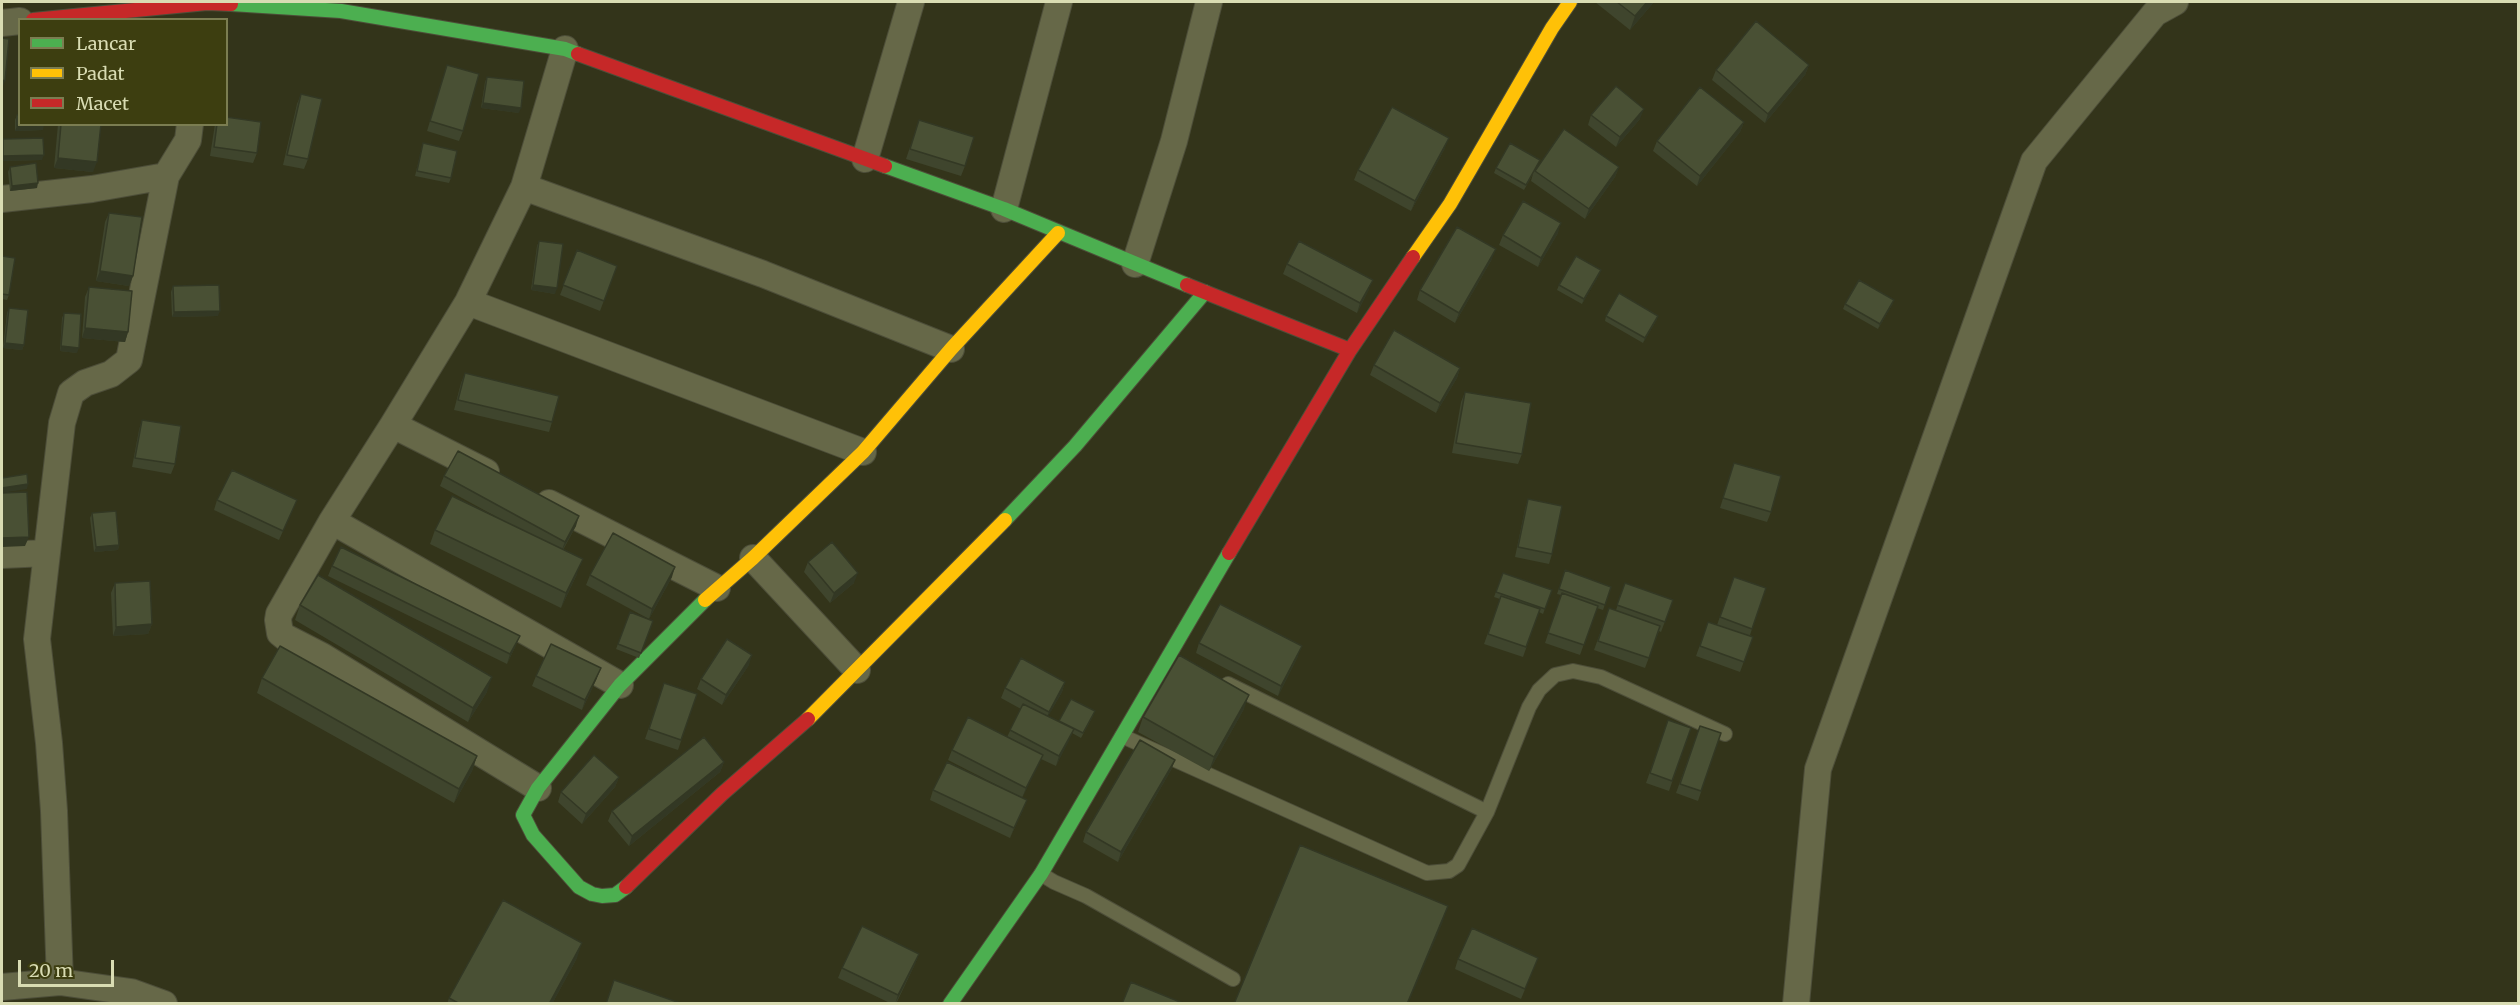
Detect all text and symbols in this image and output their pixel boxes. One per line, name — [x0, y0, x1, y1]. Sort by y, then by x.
legend — [18, 18, 228, 126]
text: Lancar — [76, 32, 136, 55]
text: Padat — [76, 62, 125, 85]
text: Macet — [76, 92, 129, 115]
scale bar — [21, 948, 117, 986]
text: 20 m — [29, 959, 73, 982]

